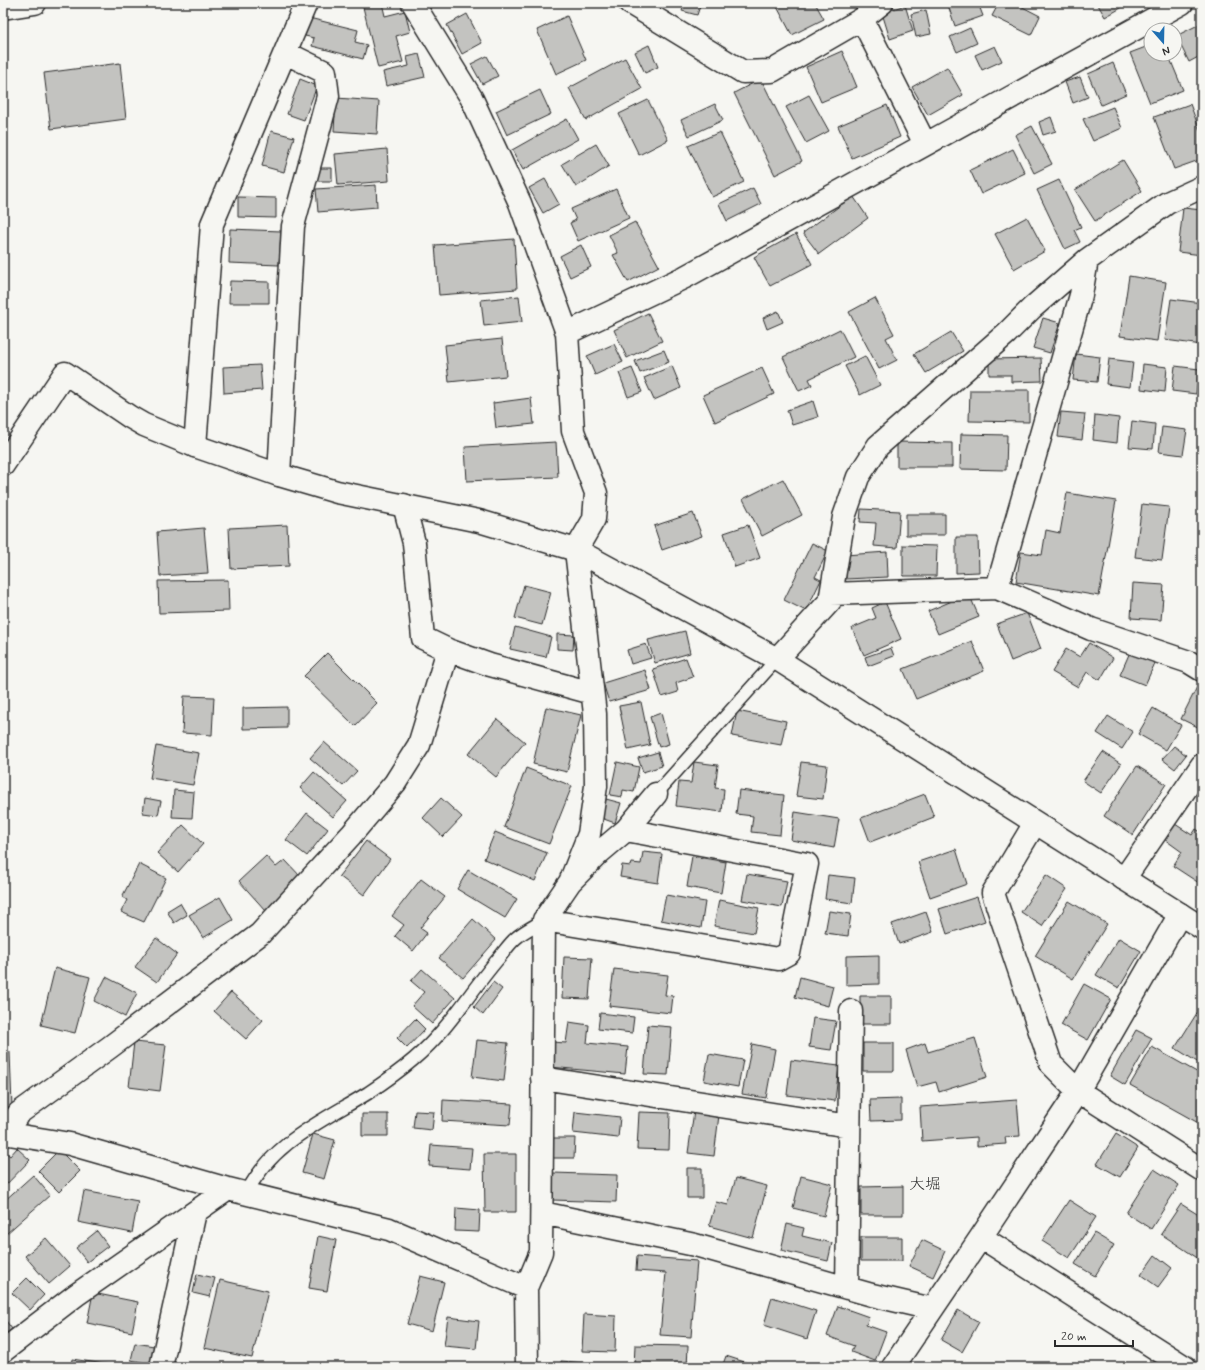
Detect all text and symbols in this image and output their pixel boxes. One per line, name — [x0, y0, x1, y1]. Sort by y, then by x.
north arrow — [1143, 22, 1183, 62]
text: N — [1160, 43, 1172, 58]
district label: 大堀 — [909, 1174, 941, 1195]
scale bar — [1055, 1322, 1133, 1348]
text: 20 m — [1061, 1329, 1087, 1345]

